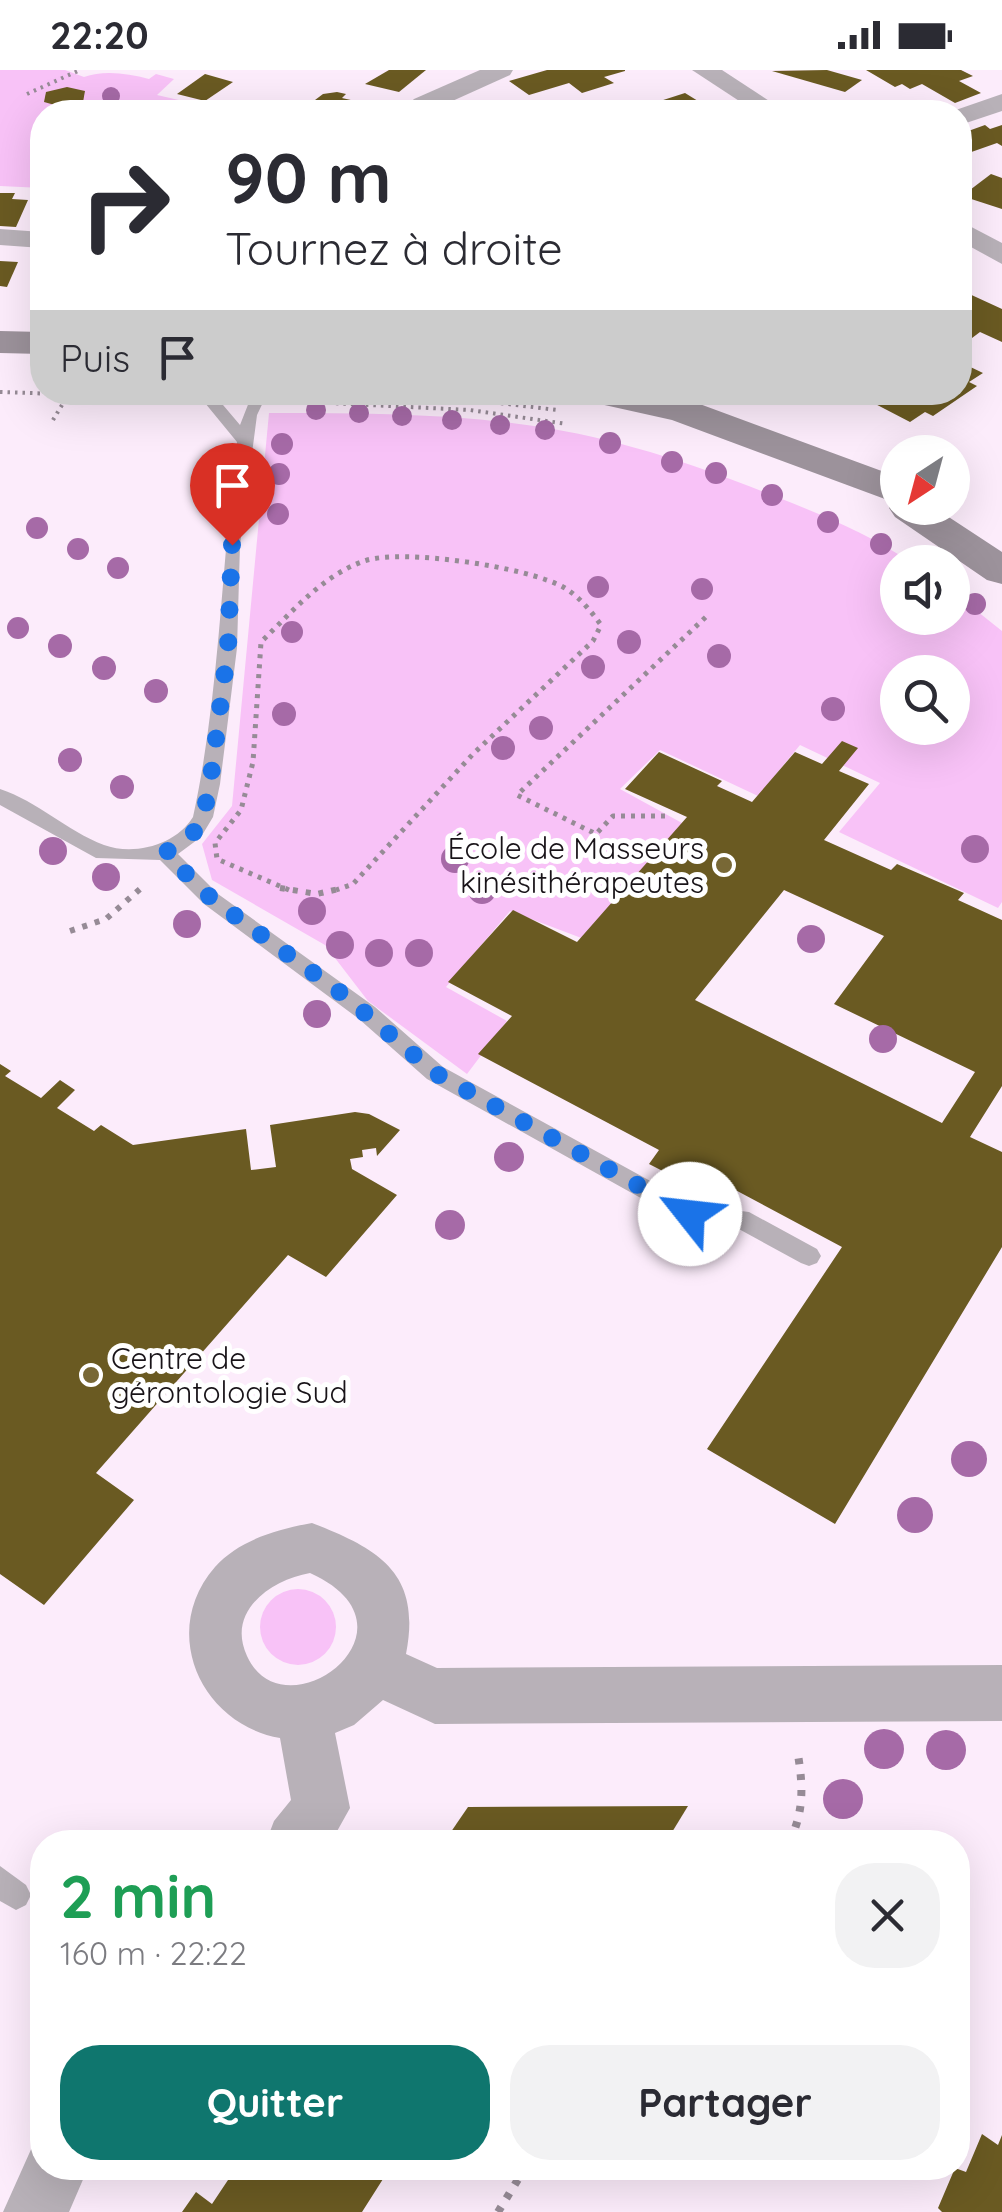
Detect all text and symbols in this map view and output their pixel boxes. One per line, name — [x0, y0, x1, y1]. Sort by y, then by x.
text: 22:20 — [50, 11, 149, 59]
text: 90 m — [225, 133, 392, 221]
icon: right — [60, 140, 190, 270]
text: Tournez à droite — [225, 220, 563, 276]
icon: arrive — [150, 330, 205, 385]
text: Puis — [60, 334, 130, 382]
north arrow — [880, 435, 970, 525]
map controls — [880, 435, 970, 745]
pin — [190, 443, 275, 546]
icon: arrive — [205, 458, 260, 513]
button: sound — [880, 545, 970, 635]
button: search — [880, 655, 970, 745]
place label: École de Masseurs kinésithérapeutes — [447, 829, 704, 901]
marker: École de Masseurs kinésithérapeutes — [713, 854, 735, 876]
position arrow — [638, 1162, 742, 1266]
place label: Centre de gérontologie Sud — [111, 1339, 348, 1411]
marker: Centre de gérontologie Sud — [80, 1364, 102, 1386]
text: 2 min — [60, 1858, 216, 1933]
button: close — [835, 1863, 940, 1968]
text: 160 m · 22:22 — [60, 1933, 247, 1973]
button: Quitter — [60, 2045, 490, 2160]
button: Partager — [510, 2045, 940, 2160]

